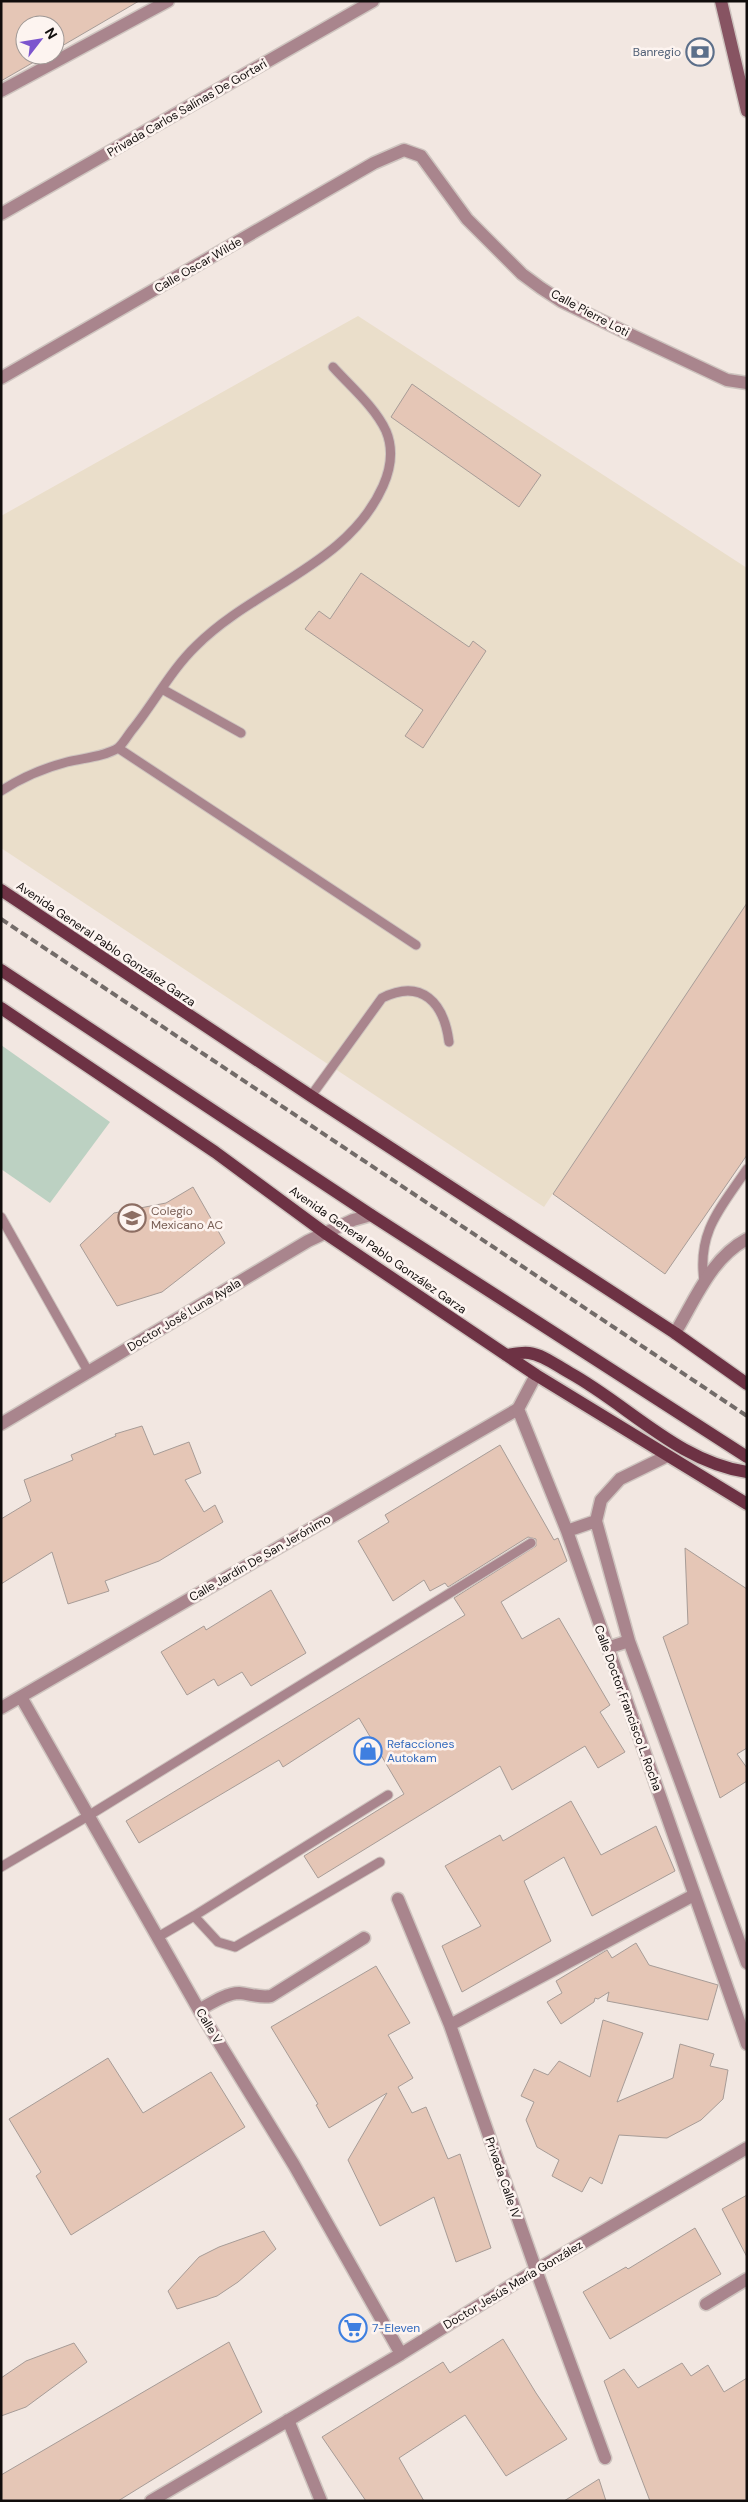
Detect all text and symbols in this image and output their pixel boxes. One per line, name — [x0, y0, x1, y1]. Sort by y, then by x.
north arrow — [15, 15, 65, 65]
text: N — [41, 24, 61, 42]
bank icon: Banregio — [685, 37, 715, 67]
place label: Banregio — [633, 44, 681, 60]
street label: Privada Carlos Salinas De Gortari — [104, 56, 270, 160]
street label: Calle Oscar Wilde — [151, 233, 245, 297]
street label: Calle Pierre Loti — [548, 286, 632, 340]
street label: Avenida General Pablo González Garza — [13, 878, 199, 1010]
street label: Avenida General Pablo González Garza — [286, 1182, 470, 1318]
school or university icon: Colegio Mexicano AC — [117, 1203, 147, 1233]
place label: Colegio Mexicano AC — [151, 1203, 224, 1233]
street label: Doctor José Luna Ayala — [124, 1275, 244, 1355]
street label: Calle Jardín De San Jerónimo — [186, 1511, 334, 1605]
street label: Calle Doctor Francisco L. Rocha — [591, 1623, 665, 1793]
shop icon: Refacciones Autokam — [353, 1736, 383, 1766]
place label: Refacciones Autokam — [387, 1736, 454, 1766]
street label: Calle V — [192, 2005, 226, 2047]
street label: Privada Calle IV — [482, 2135, 524, 2221]
street label: Doctor Jesús María González — [440, 2237, 586, 2333]
supermarket icon: 7-Eleven — [338, 2313, 368, 2343]
place label: 7-Eleven — [372, 2320, 420, 2336]

